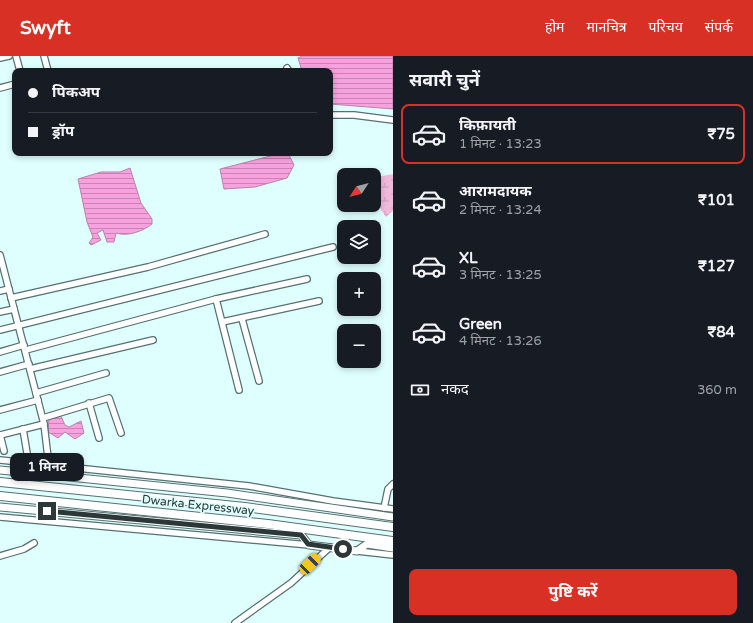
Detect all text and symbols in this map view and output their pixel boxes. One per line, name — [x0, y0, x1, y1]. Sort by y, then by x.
text: Swyft — [20, 17, 71, 39]
text: होम — [545, 19, 564, 36]
text: मानचित्र — [586, 19, 627, 36]
text: परिचय — [649, 19, 683, 36]
text: संपर्क — [705, 19, 733, 36]
text: सवारी चुनें — [409, 69, 480, 91]
text: पिकअप — [52, 83, 100, 101]
icon: car — [411, 116, 447, 152]
text: किफ़ायती — [459, 116, 516, 134]
text: ड्रॉप — [52, 122, 74, 140]
text: ₹75 — [707, 125, 735, 143]
text: 1 मिनट · 13:23 — [459, 136, 542, 152]
north arrow — [337, 168, 381, 212]
map controls — [337, 168, 381, 368]
icon: car — [411, 182, 447, 218]
text: आरामदायक — [459, 182, 532, 200]
text: ₹101 — [698, 191, 735, 209]
text: 2 मिनट · 13:24 — [459, 202, 542, 218]
button: layers — [337, 220, 381, 264]
icon: car — [411, 248, 447, 284]
text: XL — [459, 249, 478, 267]
text: ₹127 — [698, 257, 735, 275]
text: 3 मिनट · 13:25 — [459, 267, 542, 283]
button: + — [337, 272, 381, 316]
icon: car — [411, 314, 447, 350]
text: Green — [459, 315, 502, 333]
text: ₹84 — [707, 323, 735, 341]
button: − — [337, 324, 381, 368]
text: 4 मिनट · 13:26 — [459, 333, 542, 349]
icon: cash — [409, 379, 431, 401]
text: नकद — [441, 380, 469, 398]
text: 360 m — [697, 382, 737, 398]
callout: 1 मिनट — [10, 453, 84, 481]
text: 1 मिनट — [28, 459, 66, 475]
street label: Dwarka Expressway — [141, 492, 255, 518]
route end — [38, 502, 56, 520]
route start — [334, 540, 352, 558]
car — [297, 551, 323, 577]
button: पुष्टि करें — [409, 569, 737, 615]

